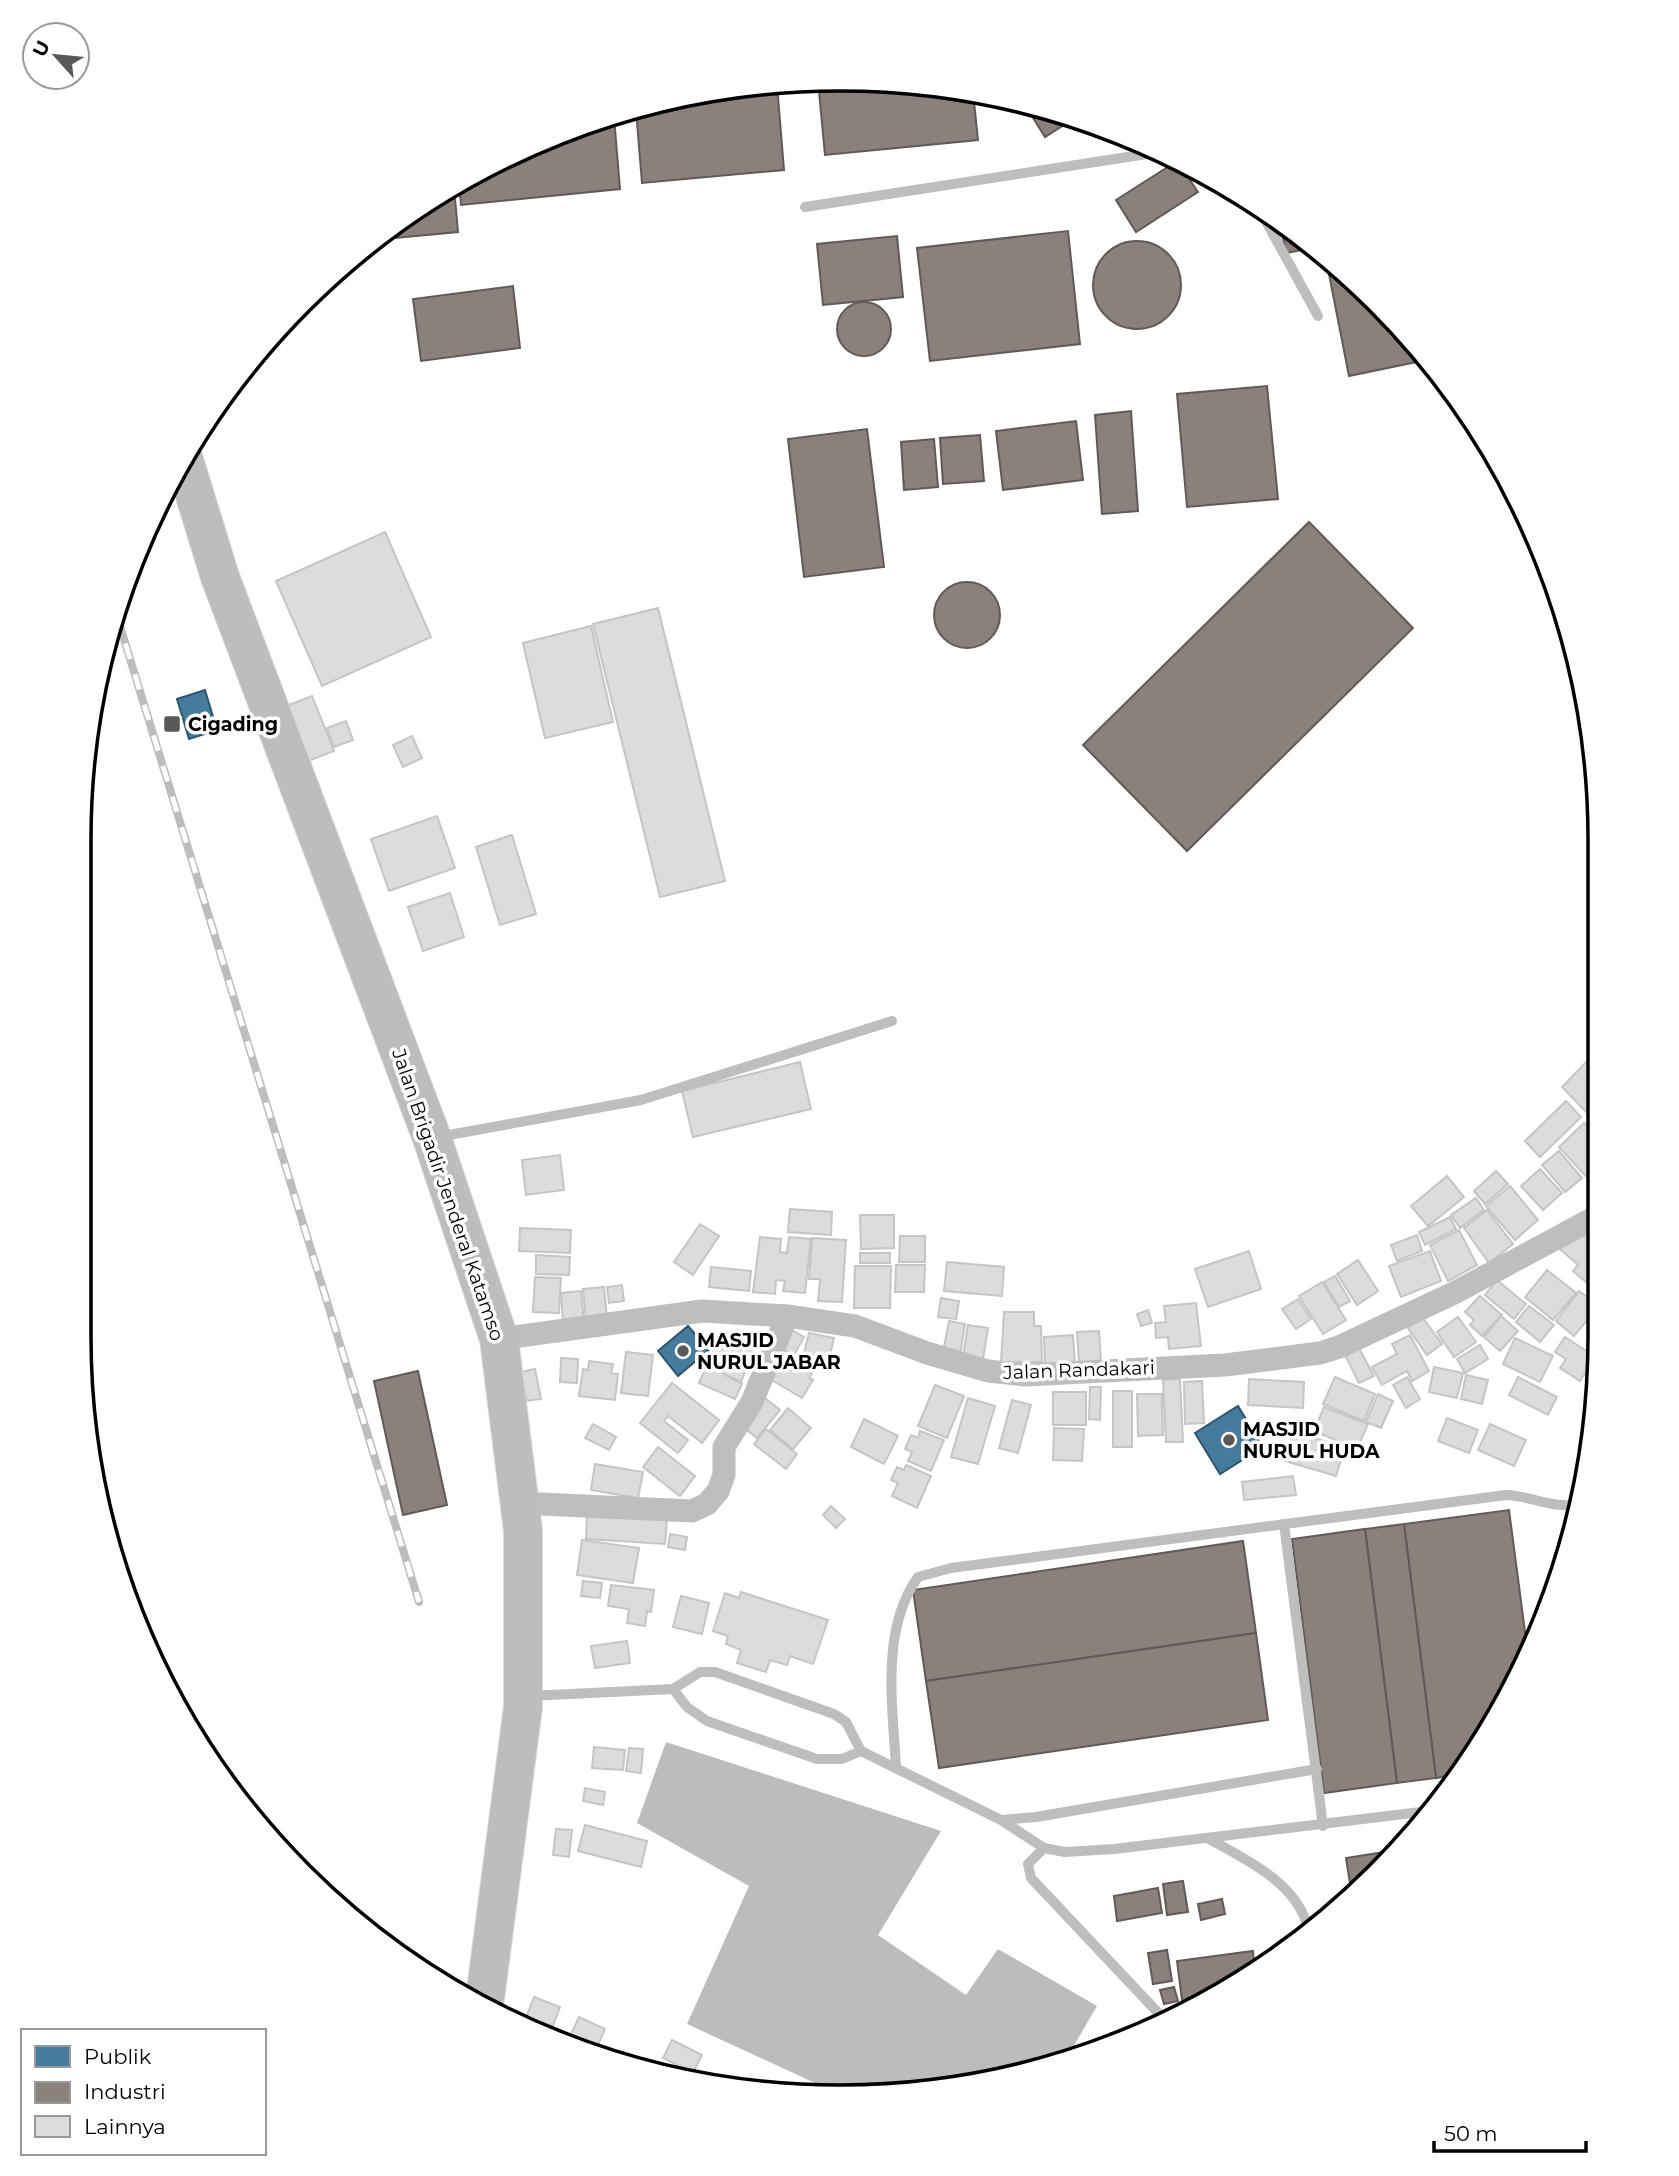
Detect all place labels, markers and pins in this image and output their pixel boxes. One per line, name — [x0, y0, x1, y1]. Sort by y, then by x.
place label: Cigading — [188, 713, 278, 736]
marker: Cigading — [162, 714, 182, 734]
place label: MASJID NURUL JABAR — [697, 1329, 841, 1374]
marker: MASJID NURUL JABAR — [675, 1343, 691, 1359]
place label: MASJID NURUL HUDA — [1243, 1418, 1380, 1463]
marker: MASJID NURUL HUDA — [1221, 1432, 1237, 1448]

